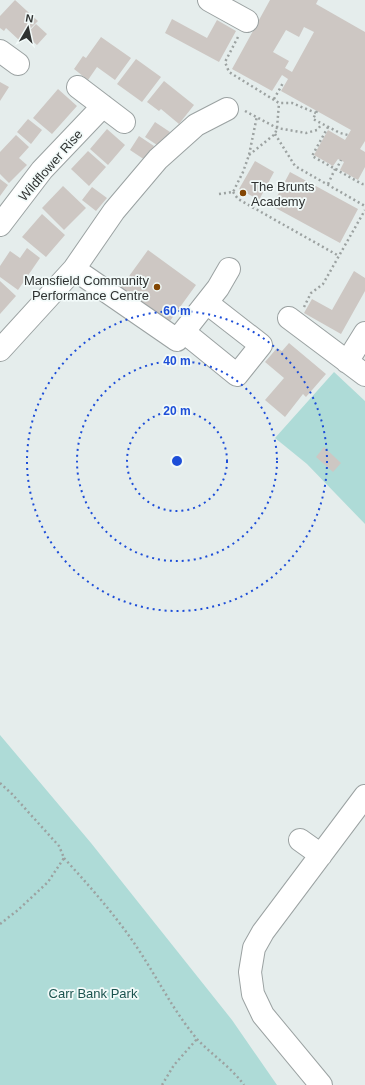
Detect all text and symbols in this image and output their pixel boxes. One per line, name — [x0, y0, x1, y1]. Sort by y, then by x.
north arrow — [8, 8, 48, 48]
text: N — [25, 12, 34, 25]
street label: Wildflower Rise — [15, 127, 85, 204]
place label: The Brunts Academy — [251, 179, 315, 209]
marker: The Brunts Academy — [238, 188, 248, 198]
place label: Mansfield Community Performance Centre — [24, 273, 149, 303]
marker: Mansfield Community Performance Centre — [152, 282, 162, 292]
text: 60 m — [163, 304, 191, 318]
text: 40 m — [163, 354, 191, 368]
text: 20 m — [163, 404, 191, 418]
centre of rings — [170, 454, 184, 468]
park label: Carr Bank Park — [49, 986, 138, 1001]

